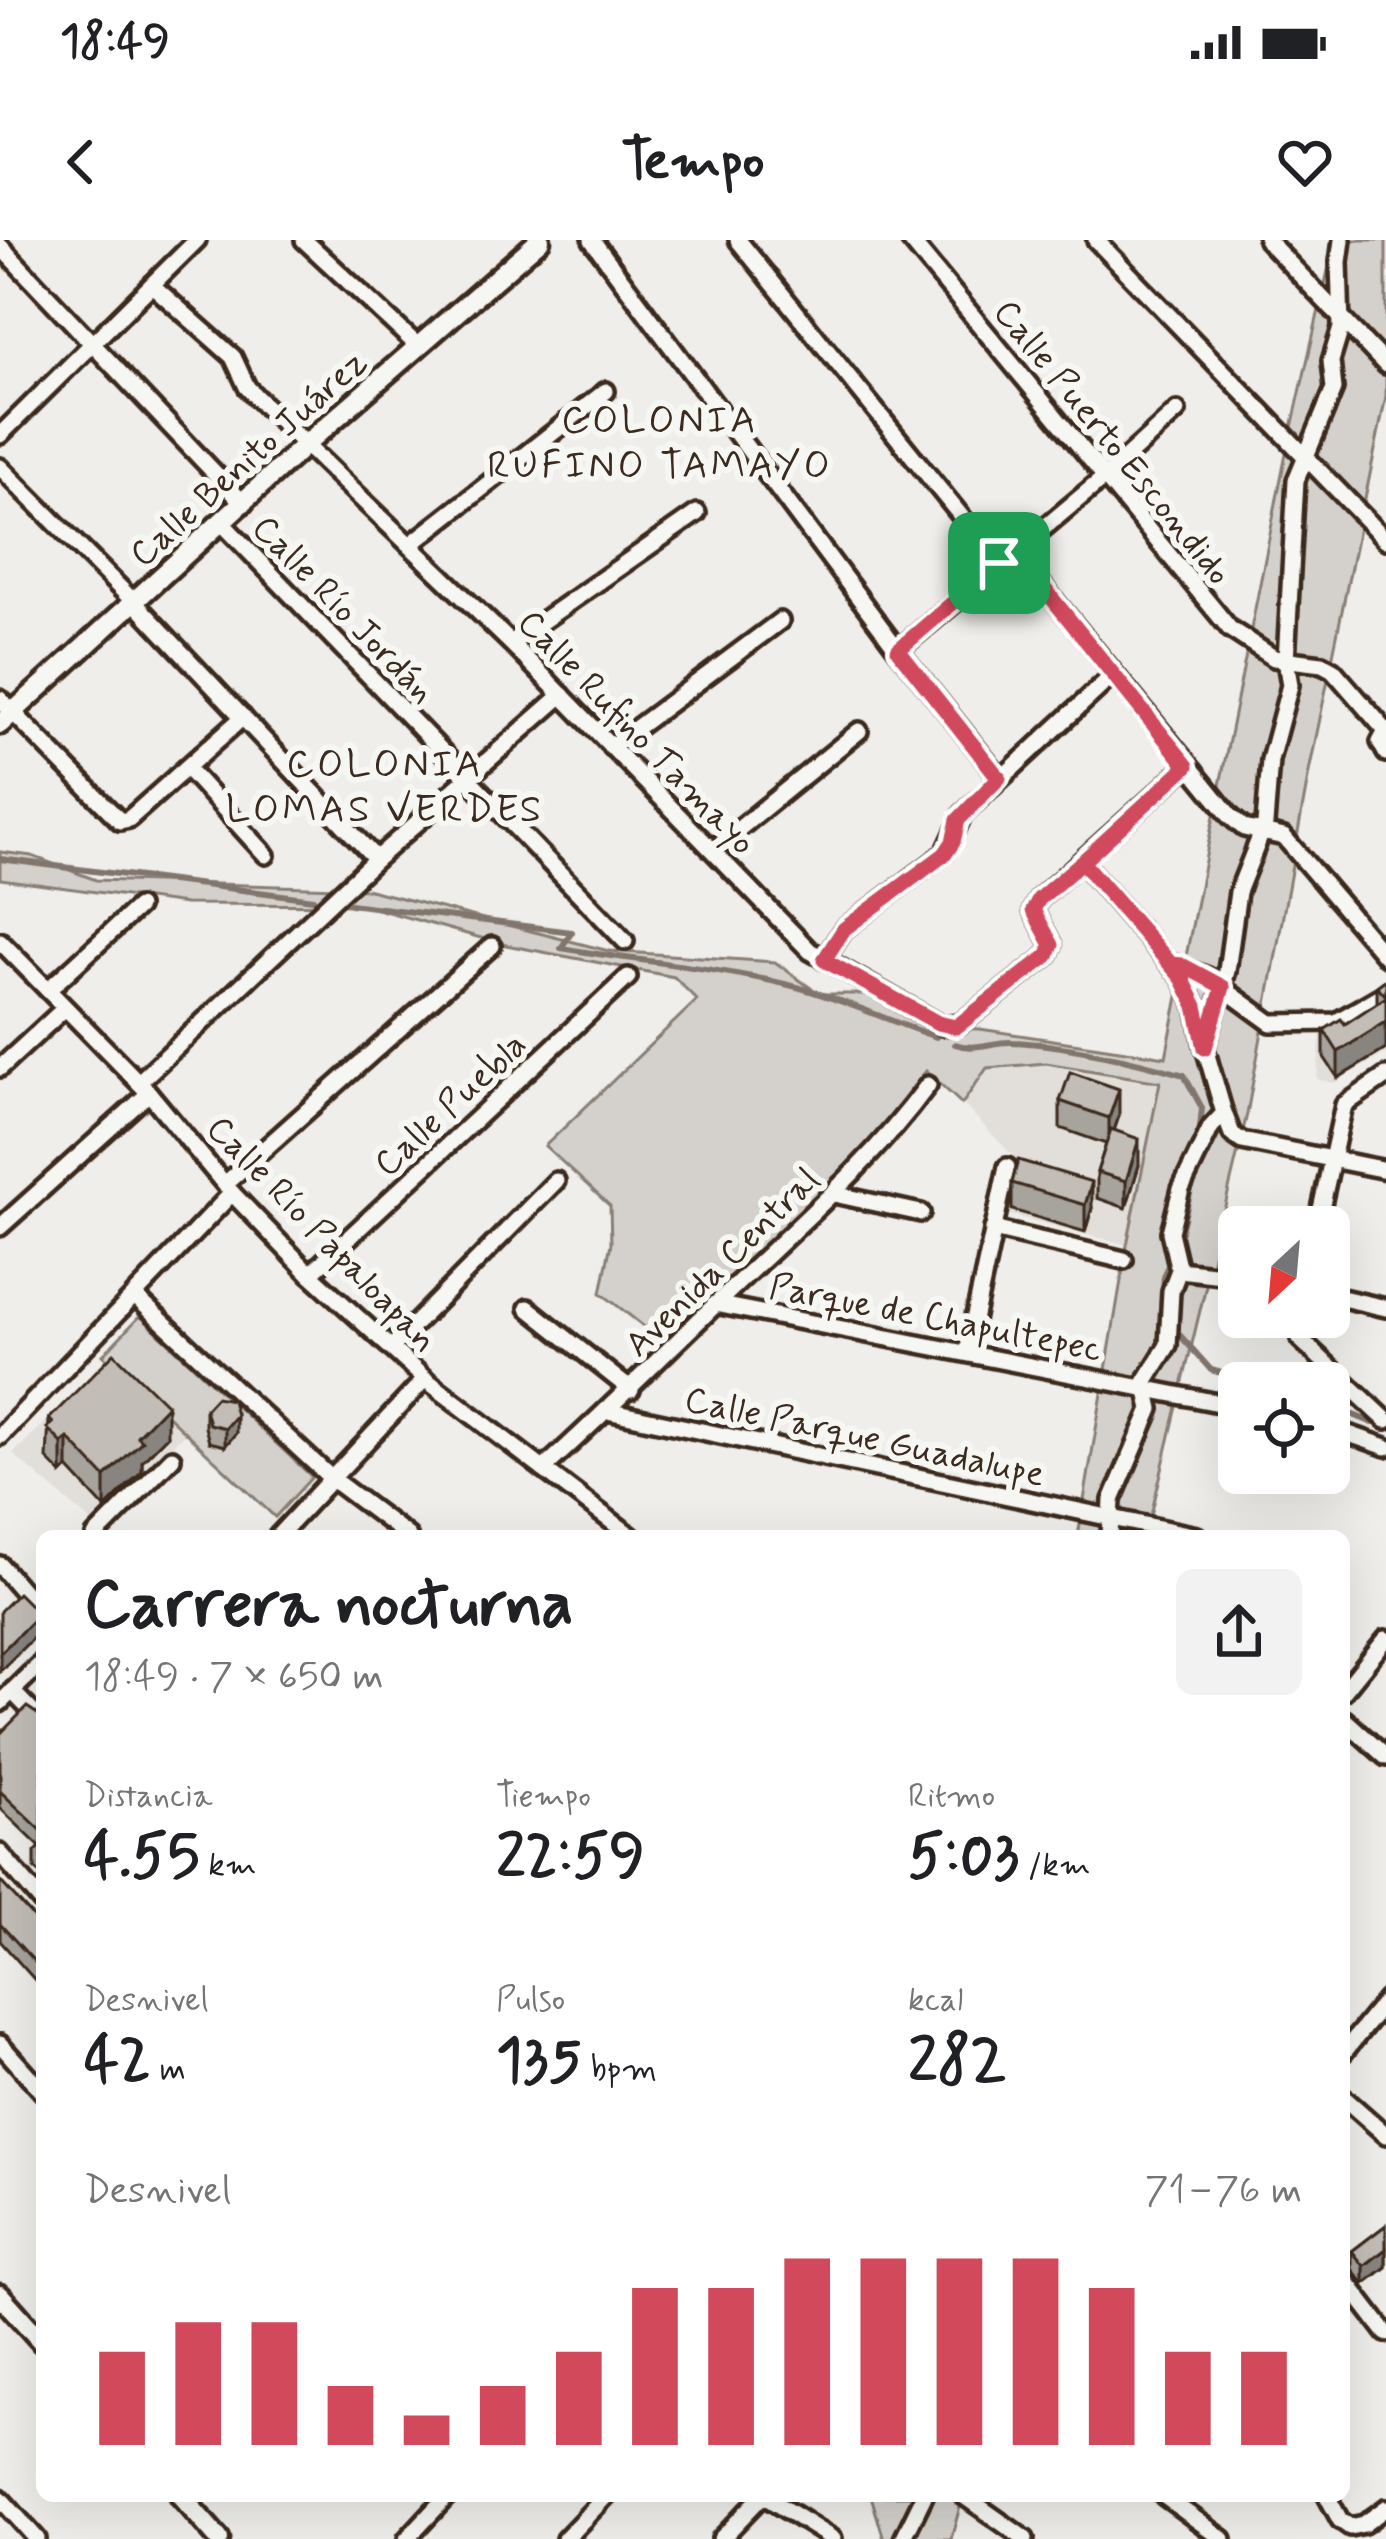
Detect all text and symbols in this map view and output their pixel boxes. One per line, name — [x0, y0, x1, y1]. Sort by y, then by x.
text: 18:49 — [60, 13, 170, 72]
text: Tempo — [622, 127, 764, 198]
icon: back — [48, 129, 114, 195]
icon: heart — [1272, 129, 1338, 195]
street label: Calle Puerto Escondido — [982, 291, 1241, 596]
street label: Calle Benito Juárez — [121, 340, 378, 579]
district label: COLONIA RUFINO TAMAYO — [487, 396, 833, 492]
street label: Calle Río Jordán — [240, 506, 445, 715]
pin — [948, 512, 1050, 614]
icon: arrive — [966, 530, 1032, 596]
street label: Calle Rufino Tamayo — [506, 601, 765, 866]
district label: COLONIA LOMAS VERDES — [226, 740, 544, 836]
street label: Calle Puebla — [365, 1023, 538, 1188]
street label: Calle Río Papaloapan — [195, 1107, 446, 1364]
street label: Avenida Central — [616, 1158, 831, 1369]
north arrow — [1218, 1206, 1350, 1338]
map controls — [1218, 1206, 1350, 1494]
street label: Parque de Chapultepec — [765, 1264, 1105, 1375]
button: locate — [1218, 1362, 1350, 1494]
street label: Calle Parque Guadalupe — [680, 1377, 1048, 1500]
text: Carrera nocturna — [84, 1564, 573, 1650]
button: share — [1176, 1569, 1302, 1695]
text: 18:49 · 7 × 650 m — [84, 1652, 384, 1703]
text: Distancia — [84, 1775, 213, 1819]
text: Tiempo — [496, 1775, 591, 1819]
text: Ritmo — [908, 1775, 995, 1819]
text: 4.55 — [84, 1819, 199, 1898]
text: 22:59 — [496, 1819, 645, 1898]
text: 5:03 — [908, 1819, 1019, 1898]
text: km — [199, 1844, 256, 1888]
text: /km — [1019, 1844, 1090, 1888]
text: Desnivel — [84, 1979, 209, 2023]
text: Pulso — [496, 1979, 565, 2023]
text: kcal — [908, 1979, 963, 2023]
text: 42 — [84, 2023, 151, 2102]
text: 135 — [496, 2023, 582, 2102]
text: 282 — [908, 2023, 1006, 2102]
text: m — [151, 2048, 186, 2092]
text: bpm — [582, 2048, 657, 2092]
text: Desnivel — [84, 2166, 231, 2217]
text: 71–76 m — [1145, 2166, 1302, 2217]

